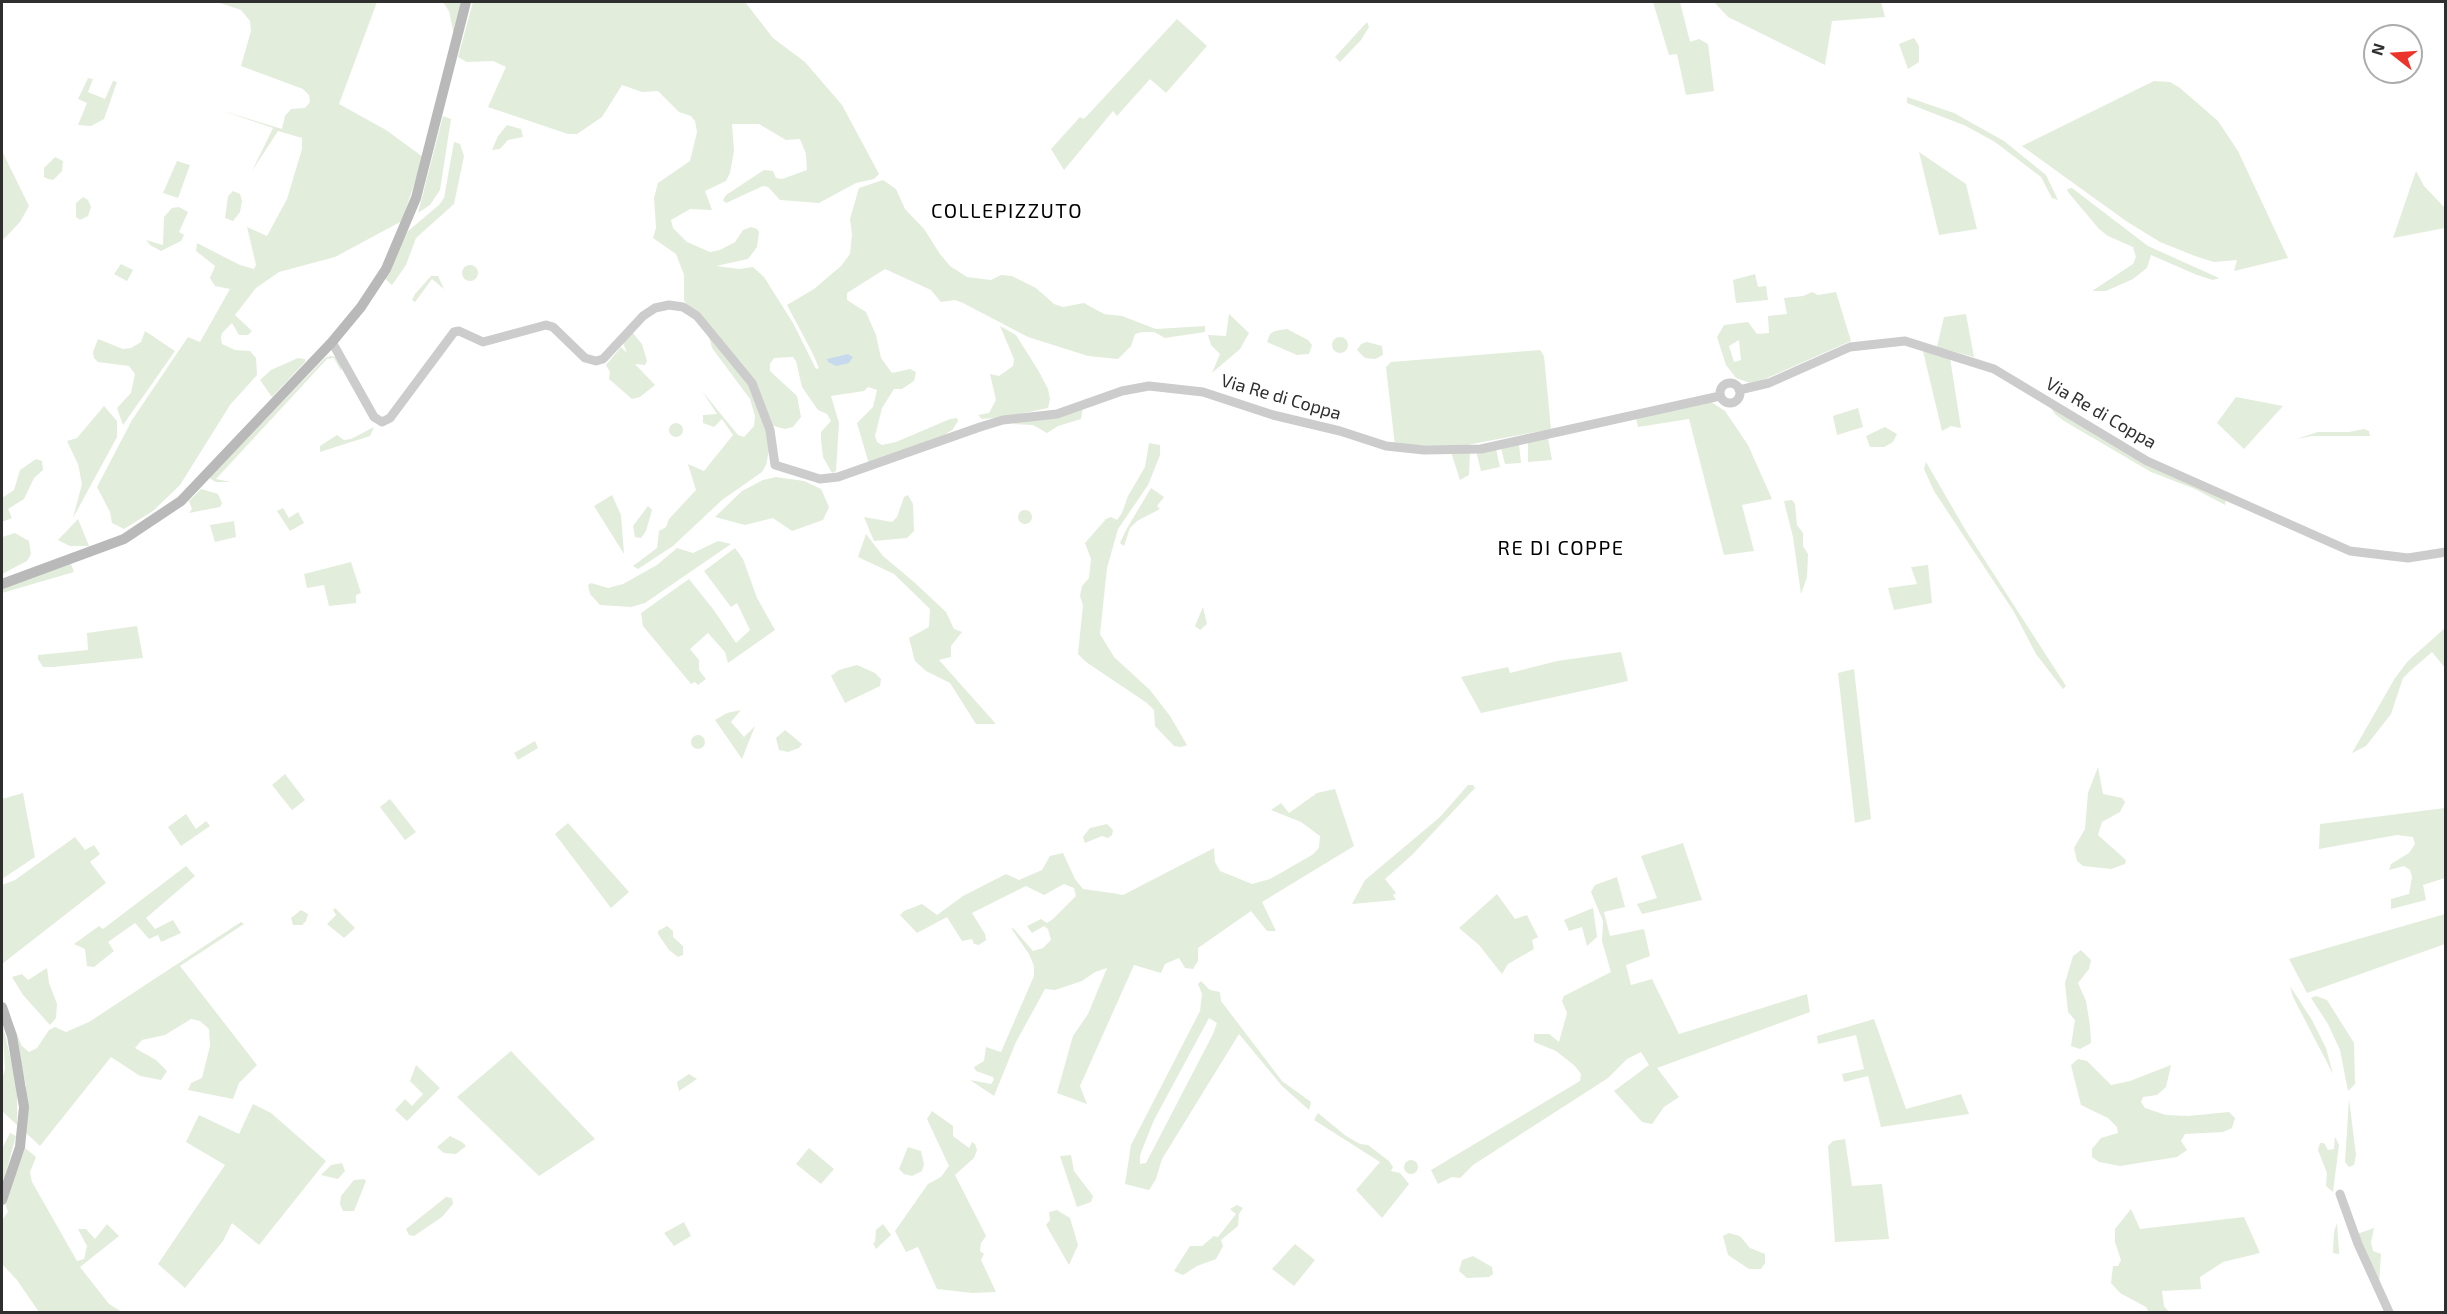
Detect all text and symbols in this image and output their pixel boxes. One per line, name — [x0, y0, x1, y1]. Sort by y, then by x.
north arrow — [2363, 24, 2423, 84]
text: N — [2366, 41, 2388, 57]
district label: COLLEPIZZUTO — [931, 199, 1083, 223]
street label: Via Re di Coppa — [1218, 370, 1344, 424]
street label: Via Re di Coppa — [2042, 373, 2160, 453]
district label: RE DI COPPE — [1498, 536, 1624, 560]

